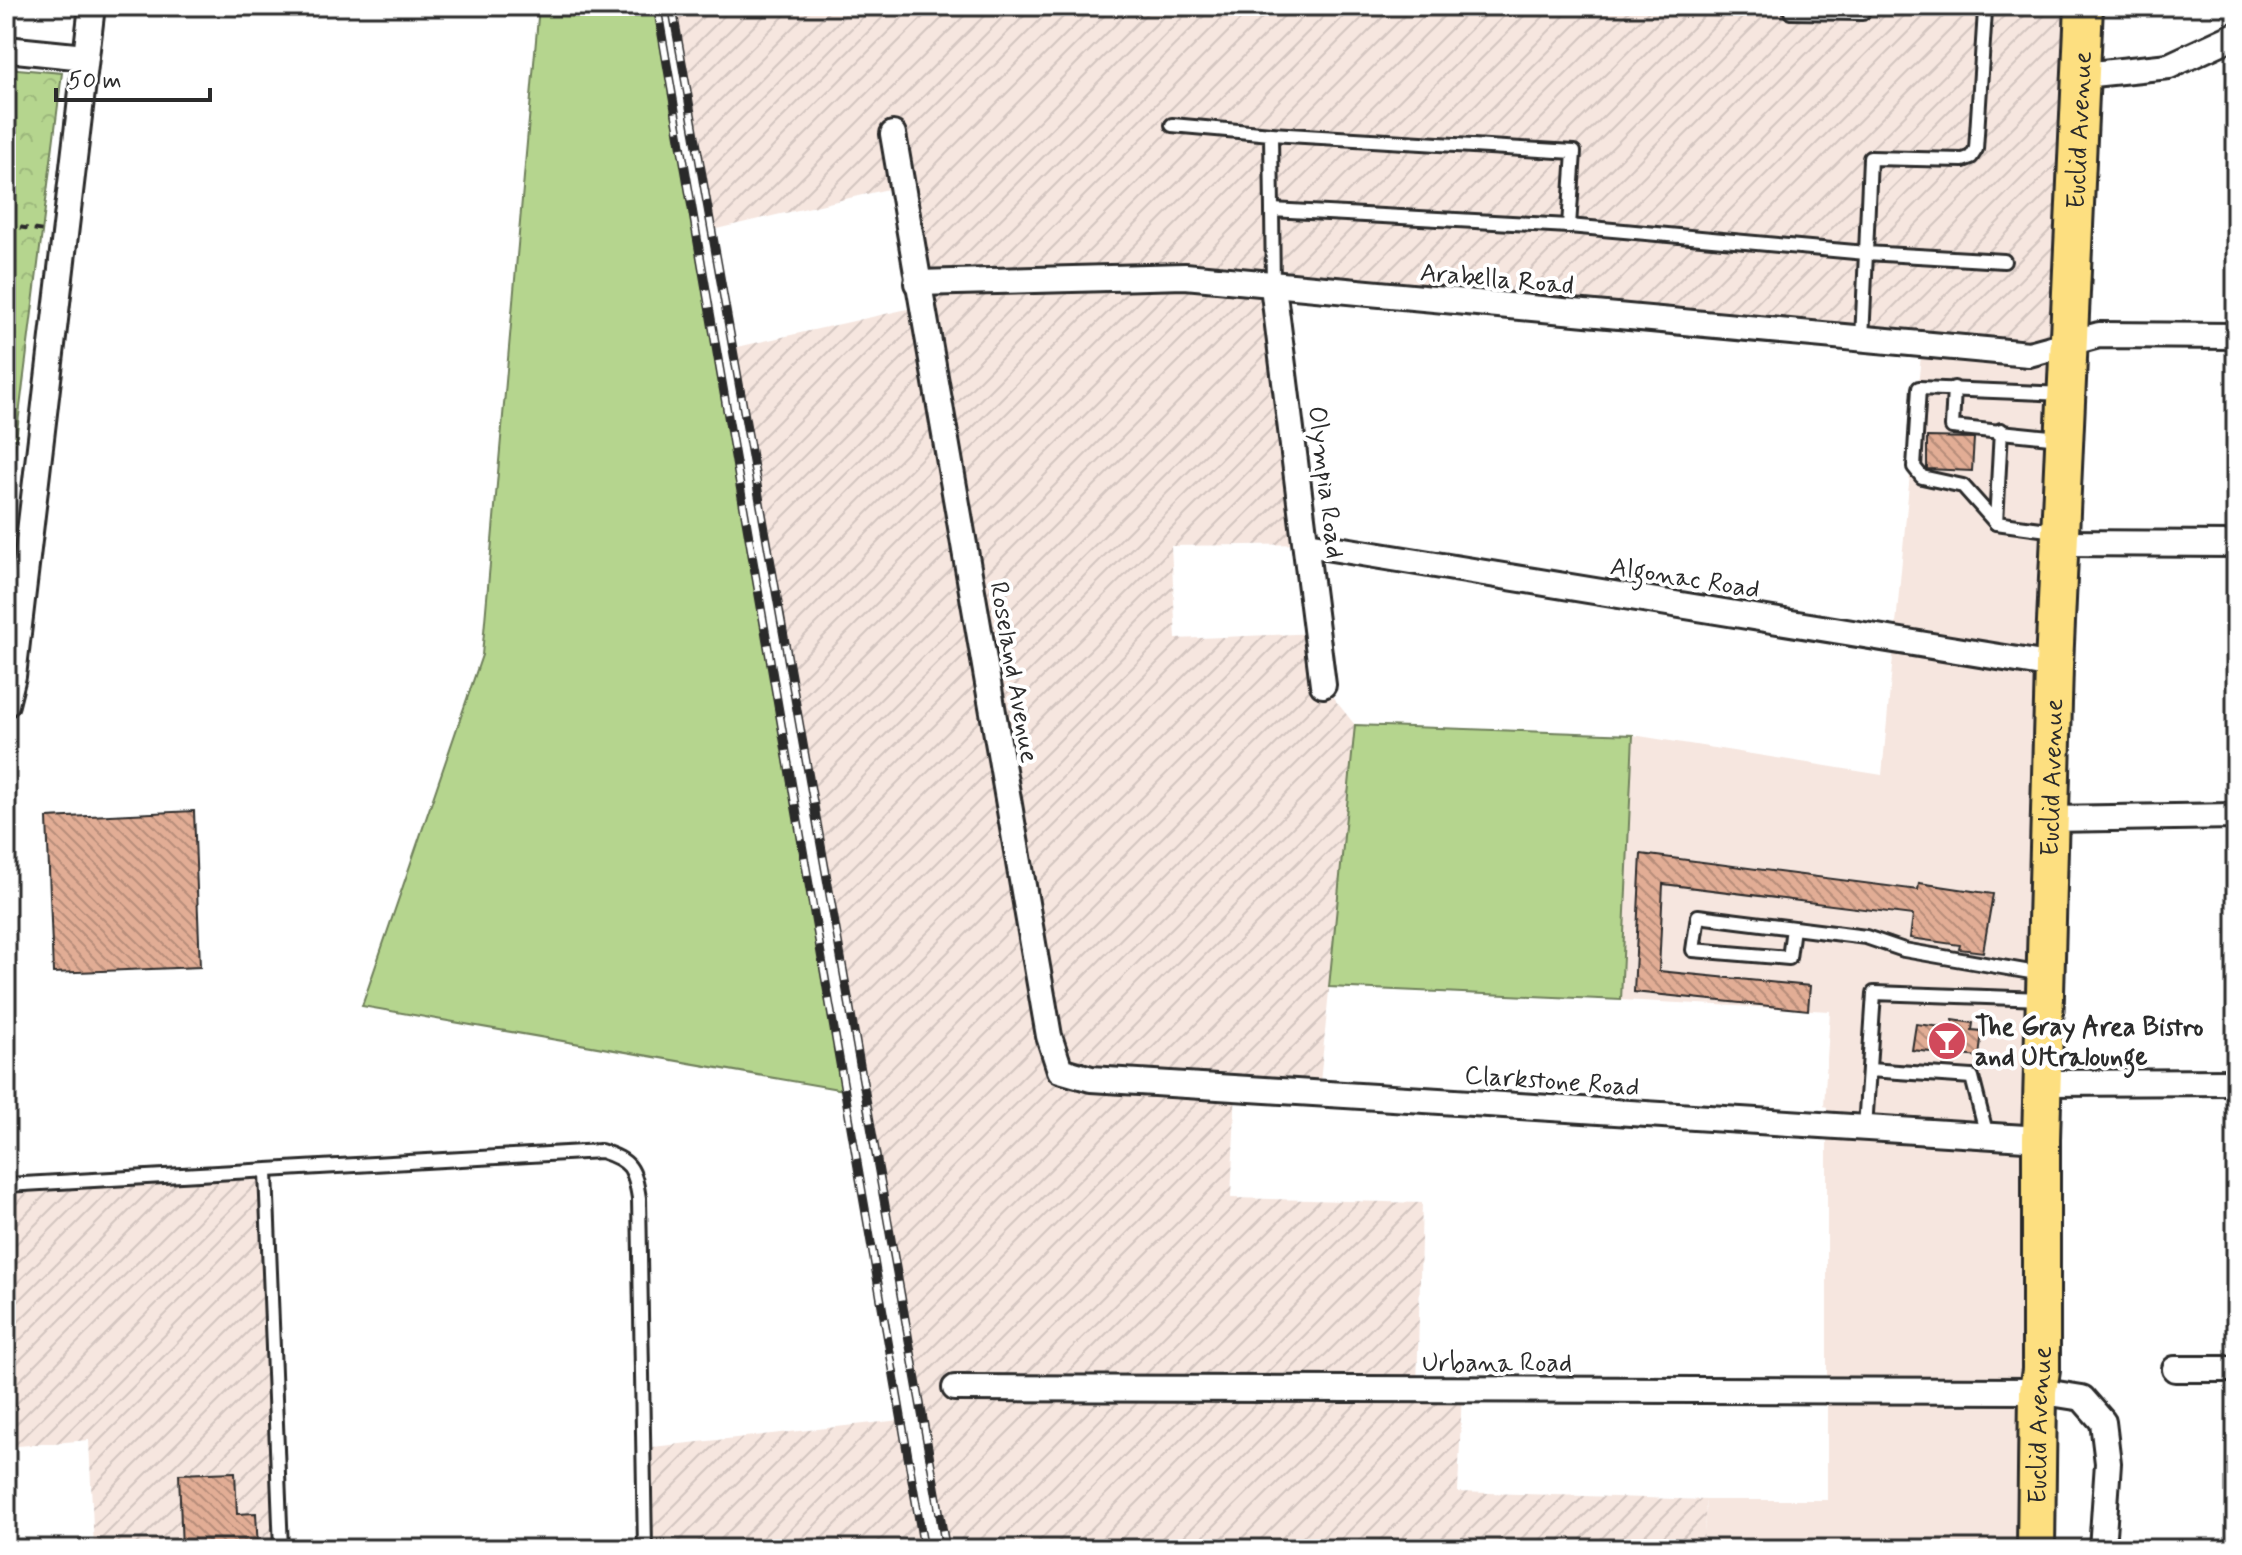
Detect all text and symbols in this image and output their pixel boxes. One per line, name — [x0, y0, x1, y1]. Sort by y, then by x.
street label: Euclid Avenue — [2060, 50, 2101, 210]
scale bar — [56, 52, 210, 102]
text: 50 m — [68, 66, 122, 97]
street label: Arabella Road — [1419, 256, 1575, 304]
street label: Olympia Road — [1299, 404, 1351, 560]
street label: Algonac Road — [1607, 550, 1762, 611]
street label: Roseland Avenue — [980, 579, 1046, 766]
street label: Euclid Avenue — [2034, 698, 2072, 857]
place label: The Gray Area Bistro and Ultralounge — [1975, 1011, 2204, 1078]
bar icon: The Gray Area Bistro and Ultralounge — [1926, 1020, 1968, 1062]
street label: Clarkstone Road — [1463, 1059, 1640, 1105]
street label: Euclid Avenue — [2022, 1346, 2060, 1504]
street label: Urbana Road — [1422, 1347, 1572, 1381]

